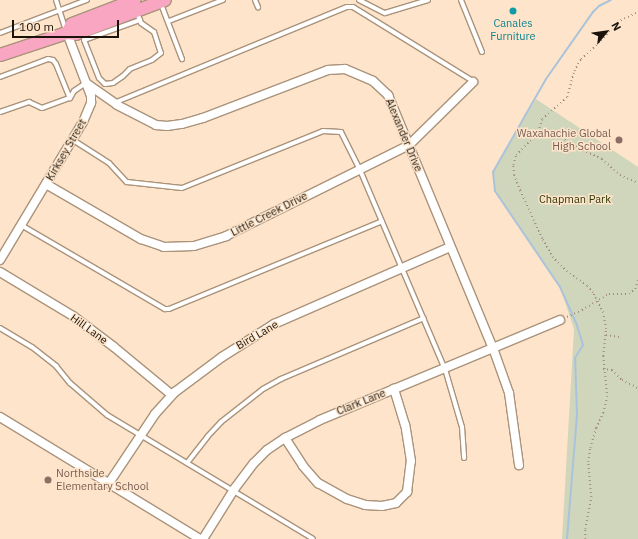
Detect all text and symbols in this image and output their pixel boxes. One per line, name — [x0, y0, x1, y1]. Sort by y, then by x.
marker: Canales Furniture — [508, 6, 518, 16]
scale bar — [14, 12, 121, 38]
north arrow — [586, 12, 626, 52]
place label: Canales Furniture — [490, 17, 536, 43]
text: 100 m — [19, 19, 54, 34]
text: N — [608, 19, 625, 33]
street label: Alexander Drive — [383, 96, 425, 174]
street label: Kirksey Street — [43, 117, 89, 183]
place label: Waxahachie Global High School — [517, 127, 611, 153]
marker: Waxahachie Global High School — [614, 135, 624, 145]
street label: Little Creek Drive — [228, 189, 310, 239]
park label: Chapman Park — [539, 192, 611, 206]
street label: Hill Lane — [68, 311, 110, 347]
street label: Bird Lane — [234, 318, 280, 352]
street label: Clark Lane — [335, 386, 387, 418]
place label: Northside Elementary School — [56, 467, 149, 493]
marker: Northside Elementary School — [43, 475, 53, 485]

